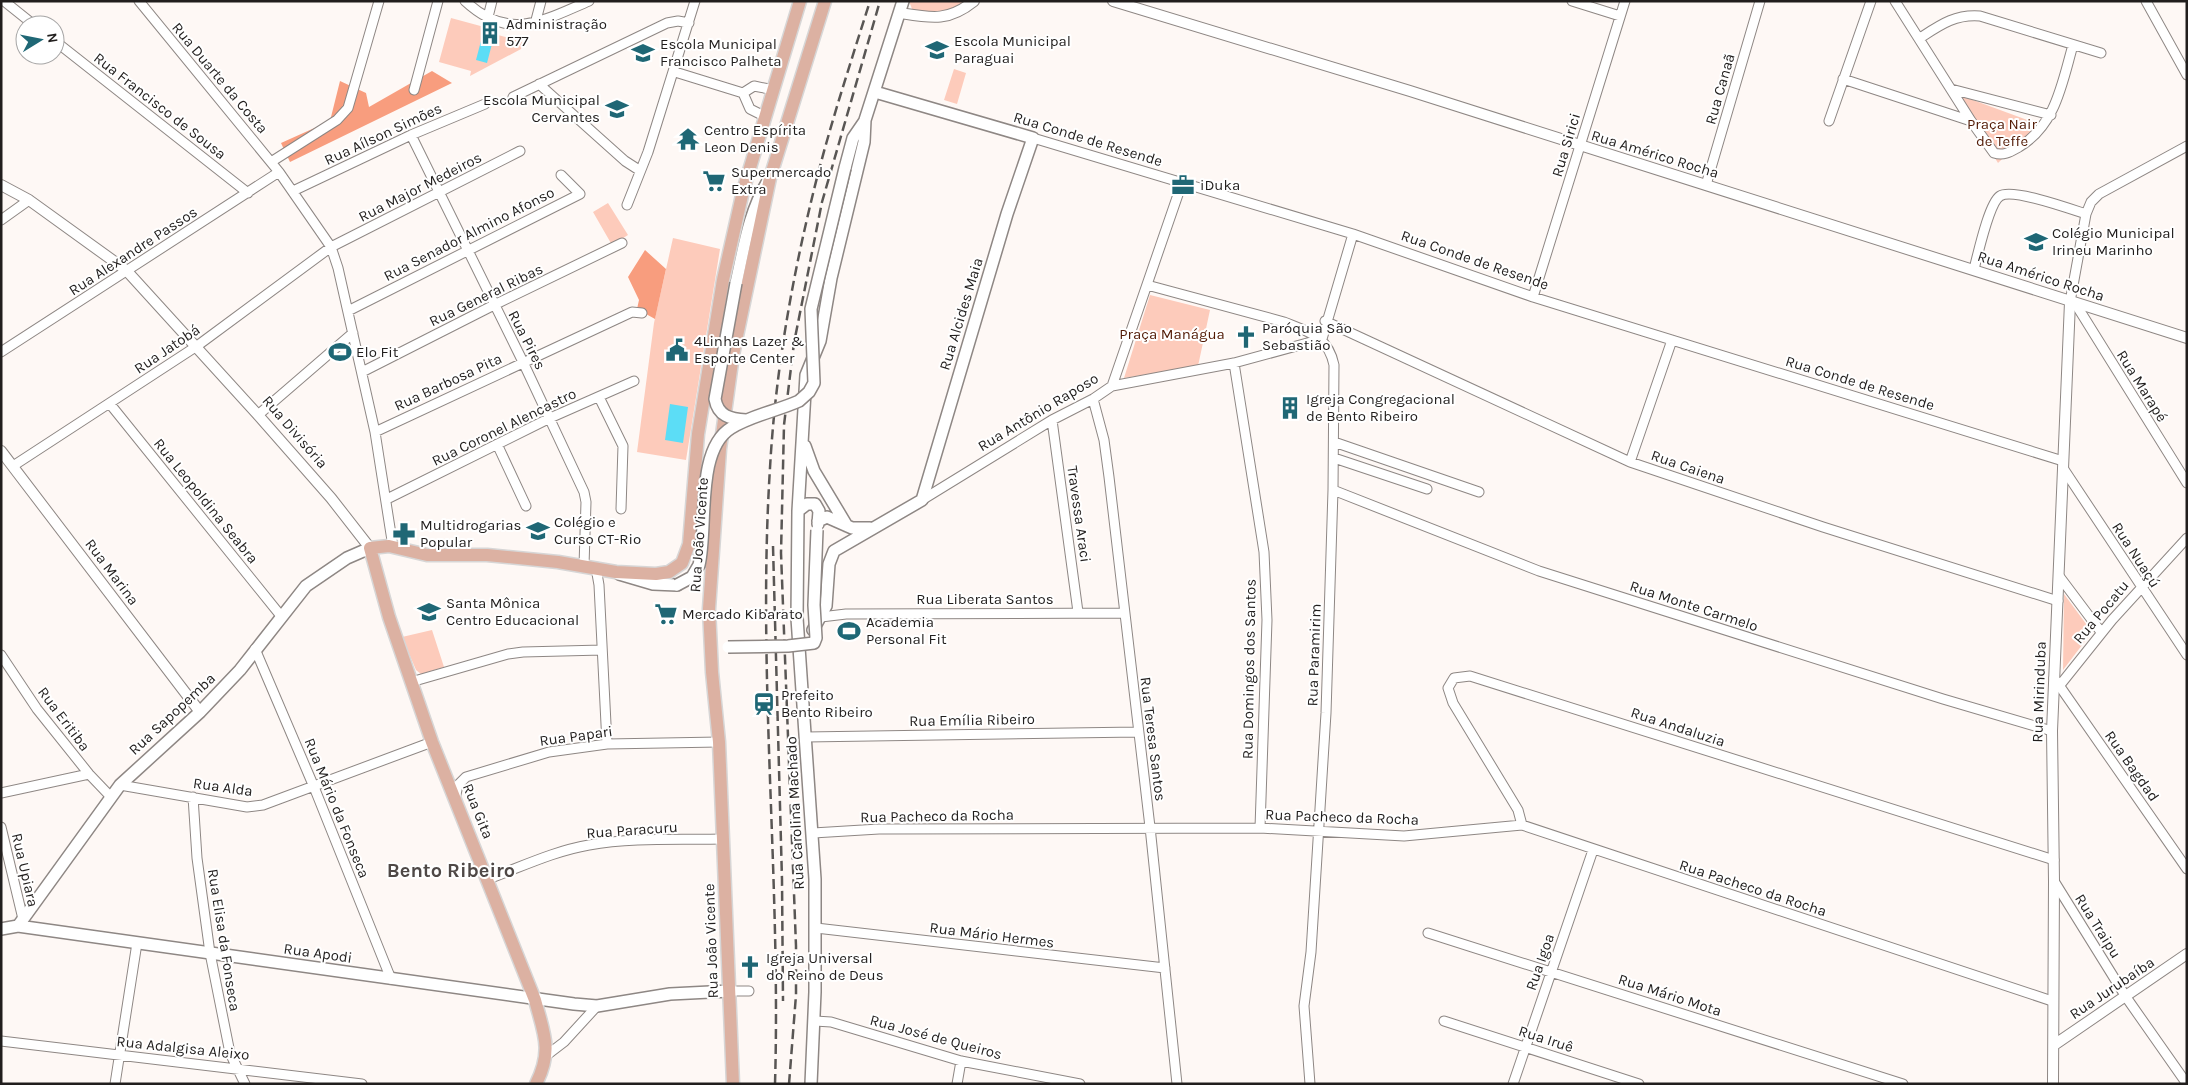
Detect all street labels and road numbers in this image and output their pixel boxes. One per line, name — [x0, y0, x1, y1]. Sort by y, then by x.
street label: Rua Duarte da Costa — [168, 19, 272, 137]
street label: Rua Francisco de Sousa — [90, 49, 230, 163]
street label: Rua Canaã — [1701, 51, 1739, 127]
street label: Rua Aílson Simões — [321, 99, 445, 169]
street label: Rua Conde de Resende — [1011, 108, 1165, 170]
street label: Rua Sirici — [1548, 111, 1584, 179]
street label: Rua Américo Rocha — [1589, 126, 1721, 182]
street label: Rua Major Medeiros — [355, 148, 485, 226]
street label: Rua Senador Almino Afonso — [381, 183, 557, 285]
street label: Rua Alexandre Passos — [65, 203, 201, 299]
street label: Rua Conde de Resende — [1399, 226, 1551, 294]
street label: Rua Américo Rocha — [1975, 247, 2107, 305]
street label: Rua Alcides Maia — [935, 255, 987, 373]
street label: Rua General Ribas — [426, 260, 546, 330]
street label: Rua Pires — [504, 307, 550, 373]
street label: Rua Jatobá — [131, 320, 203, 378]
street label: Rua Marapé — [2113, 347, 2171, 425]
street label: Rua Barbosa Pita — [391, 349, 505, 415]
street label: Rua Conde de Resende — [1783, 352, 1937, 414]
street label: Rua Antônio Raposo — [974, 369, 1102, 455]
street label: Rua Coronel Alencastro — [429, 384, 579, 470]
street label: Rua Divisória — [258, 392, 332, 472]
street label: Rua Leopoldina Seabra — [150, 435, 262, 567]
street label: Rua Caiena — [1649, 446, 1727, 488]
street label: Travessa Araci — [1063, 465, 1095, 563]
street label: Rua João Vicente — [686, 477, 712, 593]
street label: Rua Nuaçú — [2108, 519, 2164, 591]
street label: Rua Marina — [81, 535, 143, 609]
street label: Rua Monte Carmelo — [1628, 577, 1760, 635]
street label: Rua Pocatu — [2069, 577, 2133, 647]
street label: Rua Domingos dos Santos — [1238, 579, 1260, 759]
street label: Rua Liberata Santos — [916, 590, 1054, 608]
street label: Rua Paramirim — [1303, 603, 1325, 707]
street label: Rua Mirinduba — [2028, 641, 2050, 743]
street label: Rua Sapopemba — [125, 669, 219, 759]
street label: Rua Teresa Santos — [1136, 676, 1170, 802]
street label: Rua Eritiba — [34, 683, 94, 755]
street label: Rua Andaluzia — [1629, 703, 1727, 751]
street label: Rua Emília Ribeiro — [909, 710, 1035, 730]
street label: Rua Papari — [538, 722, 614, 750]
street label: Rua Bagdad — [2101, 727, 2163, 805]
street label: Rua Mário da Fonseca — [301, 735, 373, 881]
street label: Rua Carolina Machado — [782, 736, 808, 890]
street label: Rua Alda — [192, 774, 254, 800]
street label: Rua Gita — [459, 781, 497, 841]
street label: Rua Pacheco da Rocha — [1265, 805, 1419, 829]
street label: Rua Pacheco da Rocha — [860, 806, 1014, 826]
street label: Rua Paracuru — [586, 818, 678, 842]
street label: Rua Upiara — [8, 831, 42, 909]
street label: Rua Pacheco da Rocha — [1677, 856, 1829, 920]
street label: Rua Elisa da Fonseca — [204, 868, 244, 1012]
street label: Rua João Vicente — [700, 883, 722, 999]
street label: Rua Traipu — [2071, 890, 2125, 962]
street label: Rua Mário Hermes — [929, 918, 1055, 952]
street label: Rua Igoa — [1522, 931, 1558, 993]
street label: Rua Apodi — [283, 939, 353, 967]
street label: Rua Jurubaíba — [2066, 953, 2158, 1023]
street label: Rua Mário Mota — [1616, 970, 1724, 1020]
street label: Rua José de Queiros — [868, 1011, 1004, 1063]
street label: Rua Iruê — [1516, 1022, 1576, 1056]
street label: Rua Adalgisa Aleixo — [116, 1032, 250, 1064]

